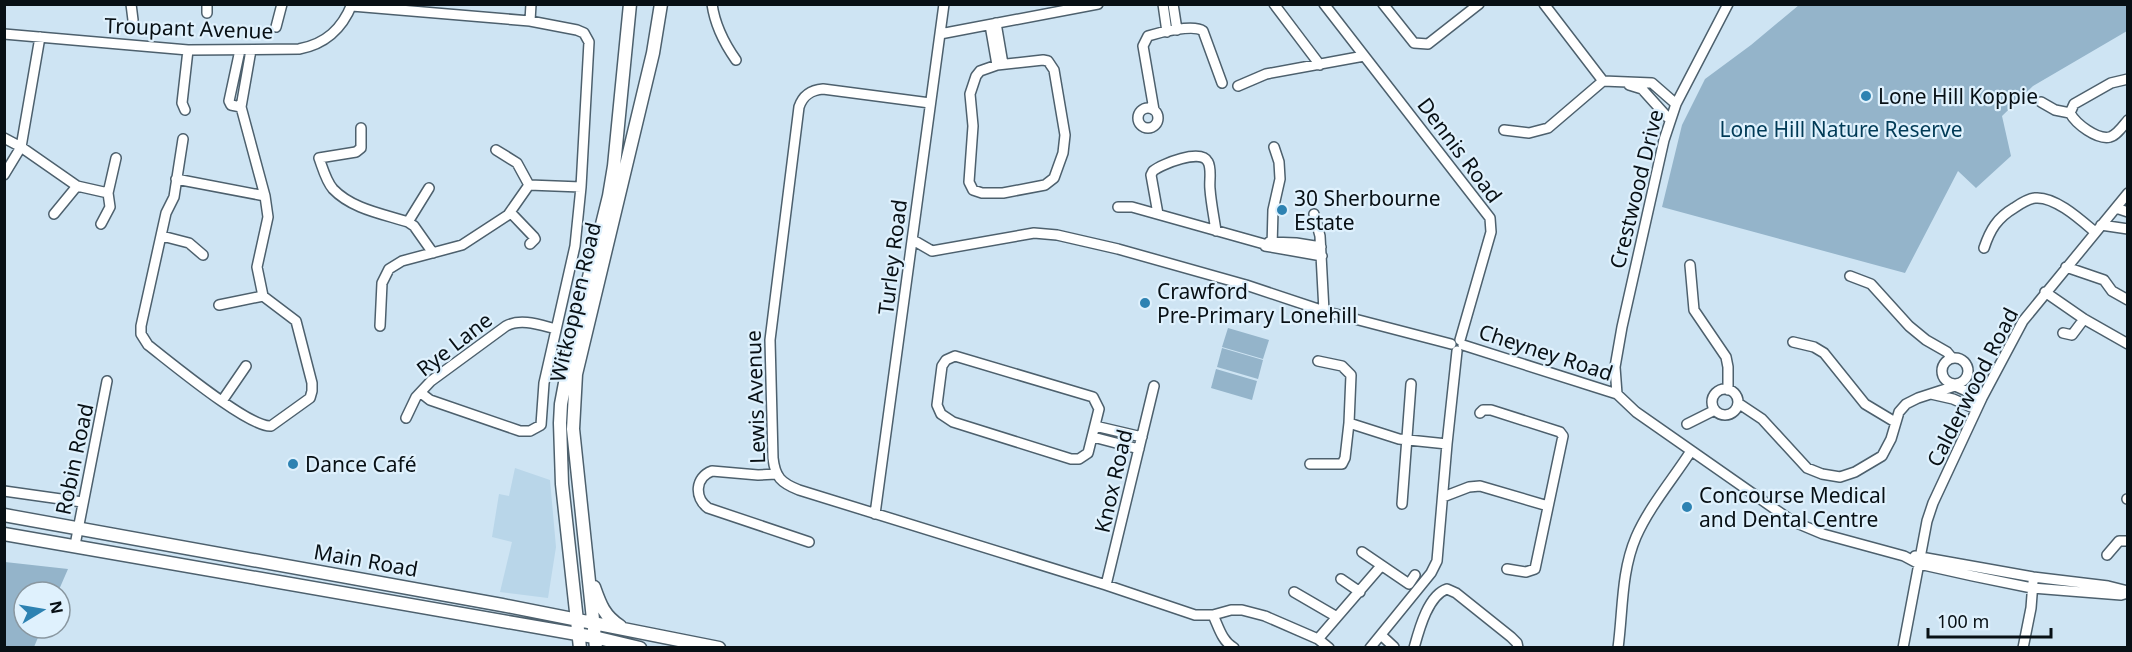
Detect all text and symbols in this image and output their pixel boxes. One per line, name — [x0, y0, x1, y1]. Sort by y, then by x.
street label: Troupant Avenue — [104, 11, 274, 45]
place label: Lone Hill Koppie — [1878, 82, 2038, 110]
marker: Lone Hill Koppie — [1859, 89, 1873, 103]
street label: Dennis Road — [1411, 92, 1509, 208]
street label: Crestwood Drive — [1603, 106, 1669, 272]
park label: Lone Hill Nature Reserve — [1719, 115, 1963, 143]
place label: 30 Sherbourne Estate — [1294, 184, 1441, 236]
street label: Turley Road — [871, 198, 913, 316]
marker: 30 Sherbourne Estate — [1275, 203, 1289, 217]
street label: Witkoppen Road — [543, 219, 607, 385]
place label: Crawford Pre-Primary Lonehill — [1157, 277, 1357, 329]
marker: Crawford Pre-Primary Lonehill — [1138, 296, 1152, 310]
street label: Calderwood Road — [1920, 303, 2024, 471]
street label: Rye Lane — [410, 306, 498, 382]
street label: Cheyney Road — [1475, 317, 1617, 387]
street label: Lewis Avenue — [739, 330, 771, 464]
street label: Robin Road — [49, 401, 99, 517]
street label: Knox Road — [1088, 427, 1138, 535]
place label: Dance Café — [305, 450, 417, 478]
marker: Dance Café — [286, 457, 300, 471]
place label: Concourse Medical and Dental Centre — [1699, 481, 1886, 533]
marker: Concourse Medical and Dental Centre — [1680, 500, 1694, 514]
street label: Main Road — [312, 537, 420, 583]
north arrow — [12, 580, 72, 640]
text: N — [45, 599, 69, 616]
scale bar — [1928, 601, 2051, 639]
text: 100 m — [1937, 609, 1989, 633]

